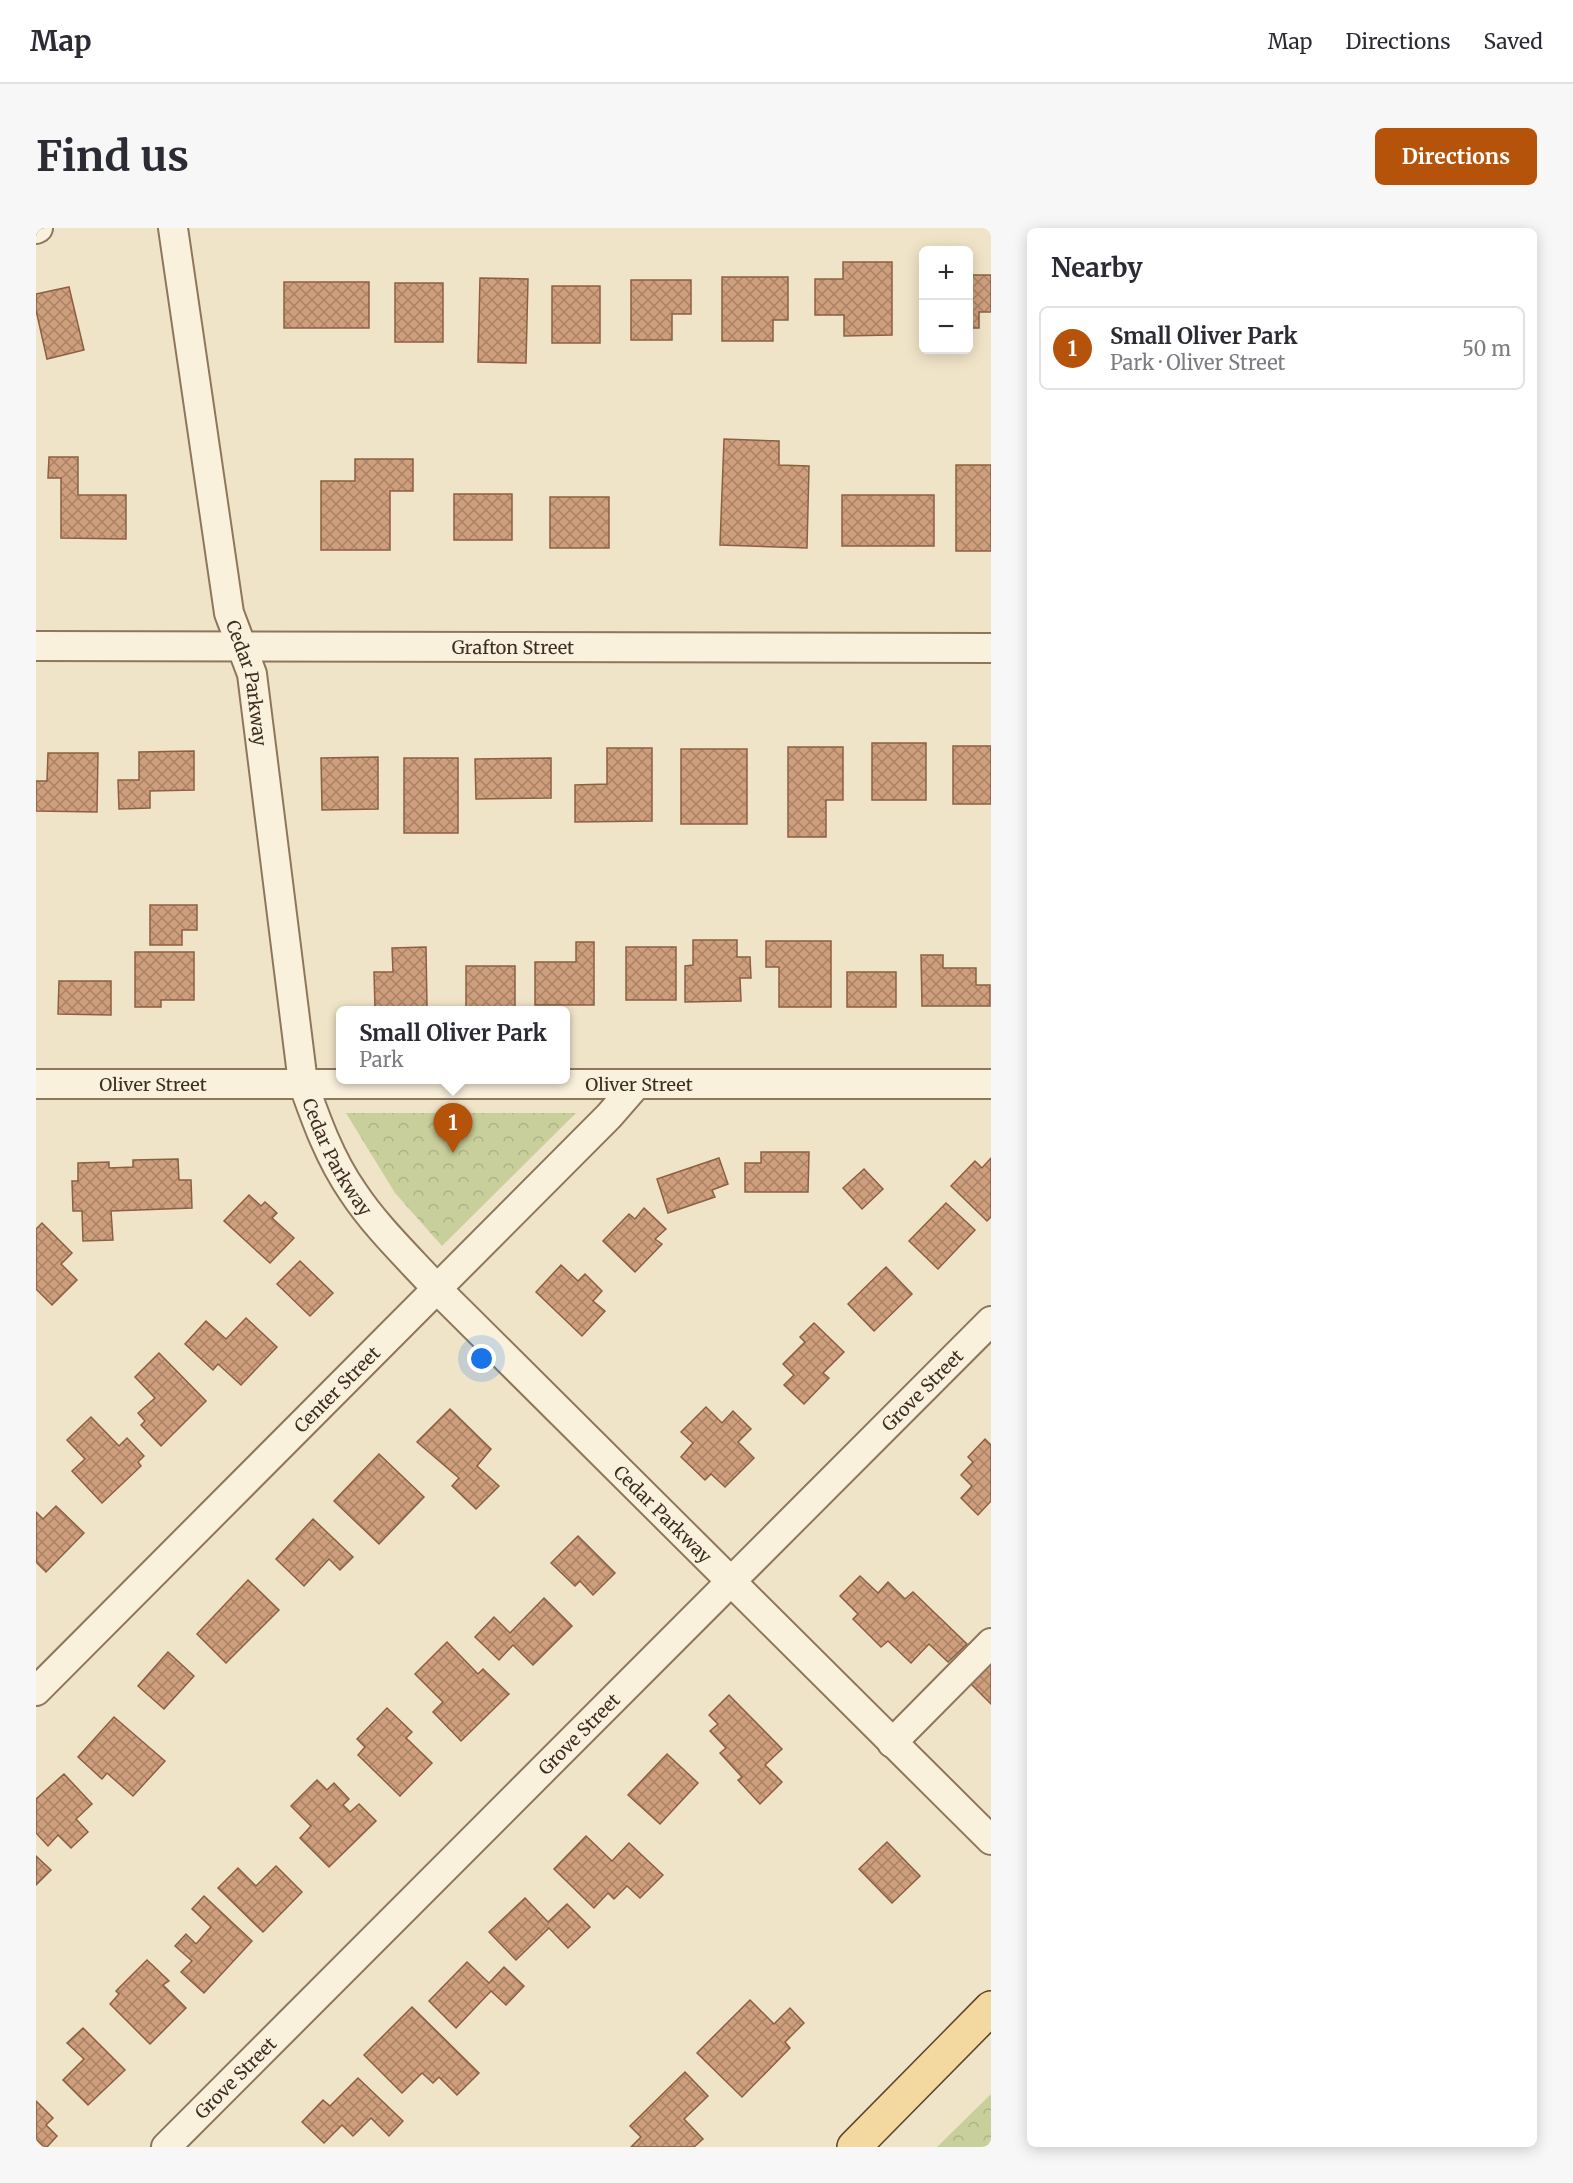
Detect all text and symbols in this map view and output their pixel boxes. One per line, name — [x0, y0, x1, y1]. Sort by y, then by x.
text: Map — [30, 23, 92, 59]
text: Map — [1268, 28, 1312, 55]
text: Directions — [1345, 28, 1450, 55]
text: Saved — [1483, 28, 1543, 55]
button: Directions — [1375, 128, 1537, 185]
text: Find us — [36, 130, 189, 182]
map controls — [919, 246, 973, 354]
button: + — [919, 246, 973, 300]
text: Nearby — [1051, 251, 1143, 284]
button: − — [919, 300, 973, 354]
text: Small Oliver Park — [1110, 322, 1298, 350]
text: 1 — [1068, 336, 1077, 361]
text: 50 m — [1462, 336, 1511, 361]
text: Park · Oliver Street — [1110, 350, 1285, 375]
street label: Cedar Parkway — [221, 617, 272, 748]
street label: Grafton Street — [452, 635, 574, 659]
popup — [336, 1006, 570, 1084]
text: Small Oliver Park — [359, 1019, 547, 1047]
text: Park — [359, 1047, 404, 1072]
street label: Oliver Street — [99, 1073, 207, 1096]
street label: Oliver Street — [585, 1073, 693, 1096]
street label: Cedar Parkway — [298, 1095, 378, 1220]
pin: 1 — [434, 1104, 472, 1153]
street label: Center Street — [289, 1341, 385, 1437]
your location — [467, 1344, 496, 1373]
street label: Grove Street — [877, 1344, 968, 1436]
street label: Cedar Parkway — [609, 1460, 717, 1568]
street label: Grove Street — [533, 1688, 624, 1779]
street label: Grove Street — [190, 2032, 281, 2123]

